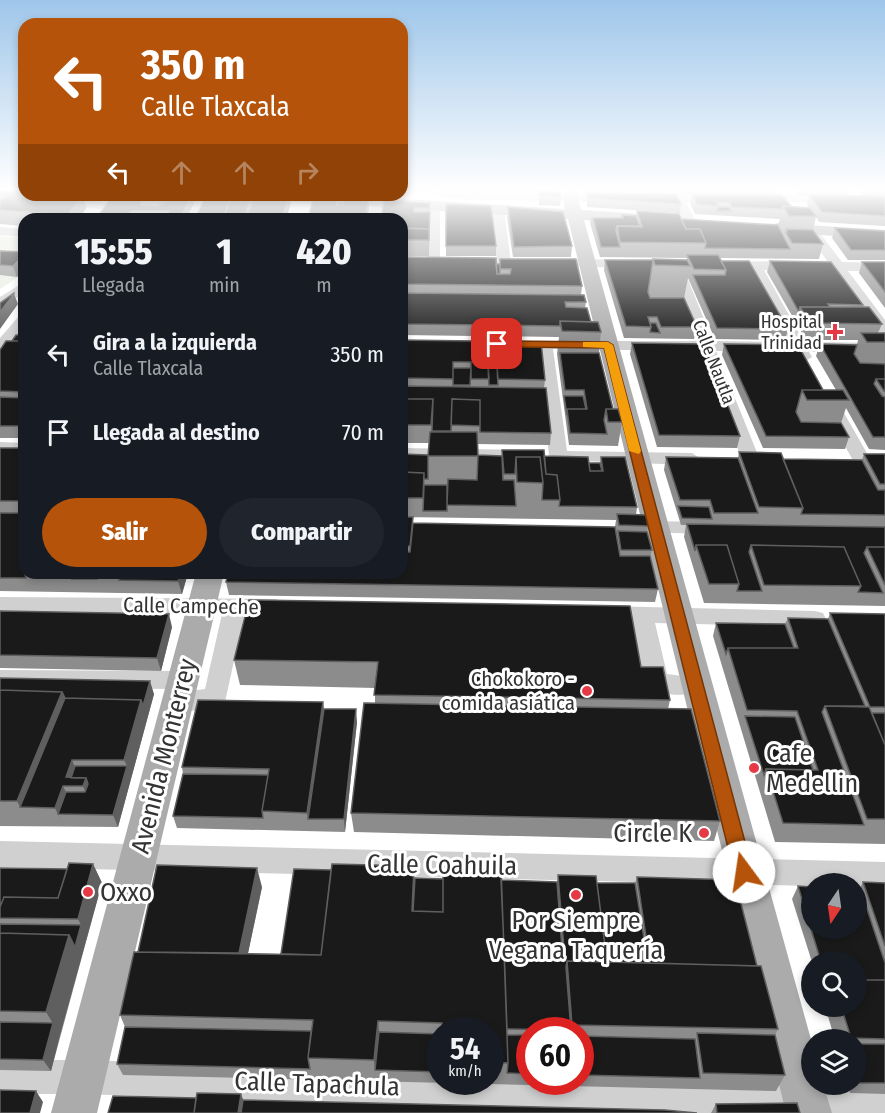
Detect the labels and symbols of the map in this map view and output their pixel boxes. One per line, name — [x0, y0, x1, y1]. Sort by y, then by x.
place label: Hospital Trinidad — [761, 311, 822, 354]
street label: Calle Nautla — [688, 317, 740, 407]
pin — [471, 318, 522, 369]
marker: Hospital Trinidad — [826, 323, 844, 341]
street label: Calle Campeche — [123, 592, 259, 620]
street label: Avenida Monterrey — [125, 655, 203, 857]
place label: Chokokoro - comida asiática — [442, 666, 575, 716]
marker: Chokokoro - comida asiática — [580, 684, 594, 698]
place label: Cafe Medellin — [766, 738, 858, 799]
marker: Cafe Medellin — [747, 761, 761, 775]
place label: Circle K — [613, 818, 692, 849]
marker: Circle K — [697, 826, 711, 840]
position arrow — [712, 840, 776, 904]
street label: Calle Coahuila — [367, 848, 517, 882]
north arrow — [801, 873, 867, 939]
place label: Oxxo — [100, 877, 152, 908]
marker: Oxxo — [81, 885, 95, 899]
marker: Por Siempre Vegana Taquería — [569, 888, 583, 902]
place label: Por Siempre Vegana Taquería — [489, 905, 663, 966]
speed limit sign: 60 — [516, 1017, 594, 1095]
street label: Calle Tapachula — [234, 1066, 400, 1102]

